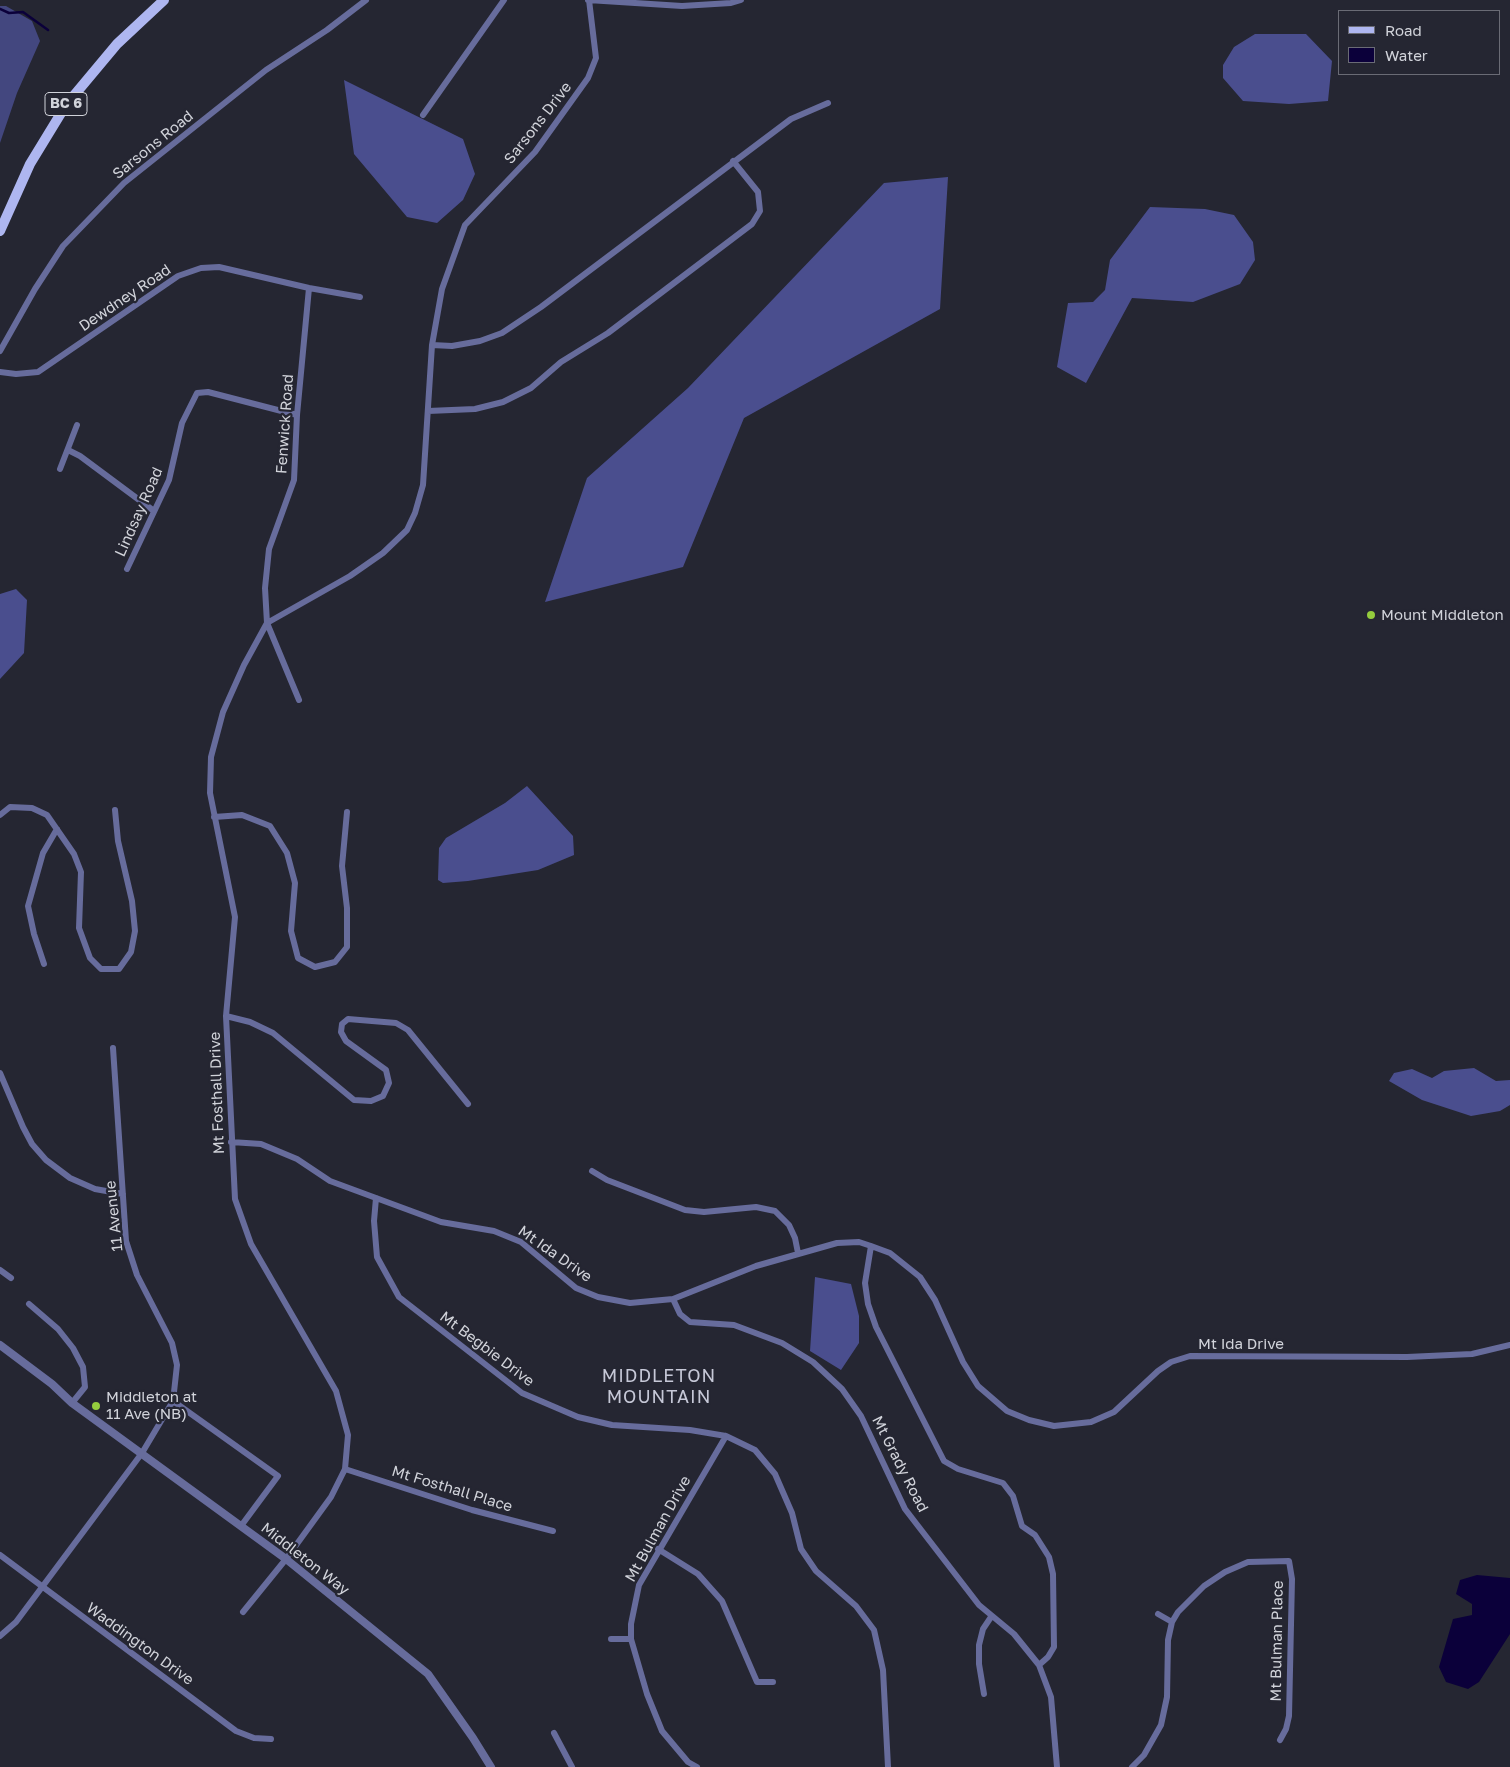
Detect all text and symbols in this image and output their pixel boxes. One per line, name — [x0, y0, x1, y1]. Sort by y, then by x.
legend — [1338, 10, 1500, 75]
text: Road — [1385, 21, 1422, 39]
text: Water — [1385, 46, 1428, 64]
street label: Sarsons Drive — [500, 78, 576, 168]
road number: BC 6 — [45, 92, 87, 116]
street label: Sarsons Road — [109, 107, 197, 183]
street label: Dewdney Road — [76, 261, 174, 335]
street label: Fenwick Road — [273, 374, 297, 474]
street label: Lindsay Road — [111, 464, 167, 560]
place label: Mount Middleton — [1381, 606, 1504, 624]
marker: Mount Middleton — [1365, 609, 1377, 621]
street label: Mt Fosthall Drive — [206, 1031, 228, 1155]
street label: 11 Avenue — [101, 1180, 127, 1252]
street label: Mt Ida Drive — [515, 1222, 595, 1286]
street label: Mt Begbie Drive — [436, 1308, 538, 1390]
street label: Mt Ida Drive — [1198, 1335, 1284, 1353]
district label: MIDDLETON MOUNTAIN — [601, 1365, 717, 1408]
place label: Middleton at 11 Ave (NB) — [106, 1388, 197, 1423]
marker: Middleton at 11 Ave (NB) — [90, 1400, 102, 1412]
street label: Mt Grady Road — [868, 1413, 932, 1515]
street label: Mt Fosthall Place — [389, 1462, 515, 1516]
street label: Mt Bulman Drive — [621, 1473, 695, 1585]
street label: Middleton Way — [257, 1519, 353, 1599]
street label: Mt Bulman Place — [1267, 1580, 1287, 1702]
street label: Waddington Drive — [83, 1599, 197, 1689]

